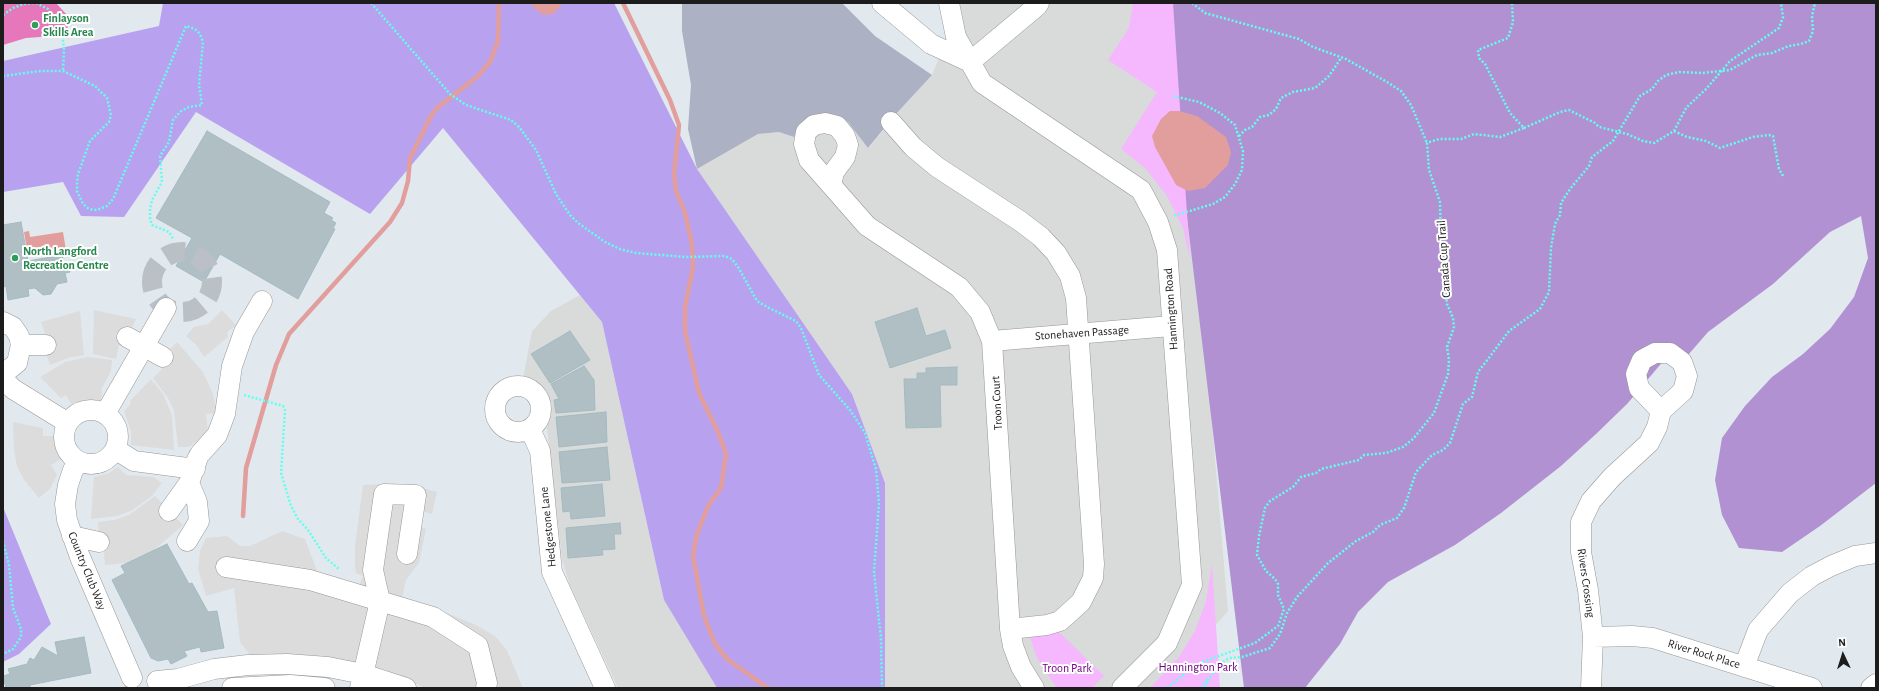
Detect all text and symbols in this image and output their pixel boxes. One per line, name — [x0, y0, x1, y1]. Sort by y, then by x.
place label: Finlayson Skills Area — [43, 11, 93, 39]
marker: Finlayson Skills Area — [30, 20, 40, 30]
street label: Canada Cup Trail — [1434, 220, 1454, 298]
place label: North Langford Recreation Centre — [23, 244, 109, 272]
marker: North Langford Recreation Centre — [10, 253, 20, 263]
street label: Hannington Road — [1161, 268, 1181, 350]
street label: Stonehaven Passage — [1034, 323, 1130, 343]
street label: Troon Court — [988, 375, 1006, 431]
street label: Hedgestone Lane — [537, 486, 559, 568]
street label: Country Club Way — [65, 530, 109, 612]
street label: Rivers Crossing — [1574, 547, 1598, 619]
north arrow — [1823, 635, 1863, 675]
street label: River Rock Place — [1666, 636, 1742, 672]
text: N — [1838, 637, 1846, 648]
park label: Hannington Park — [1159, 660, 1237, 674]
park label: Troon Park — [1042, 661, 1092, 675]

